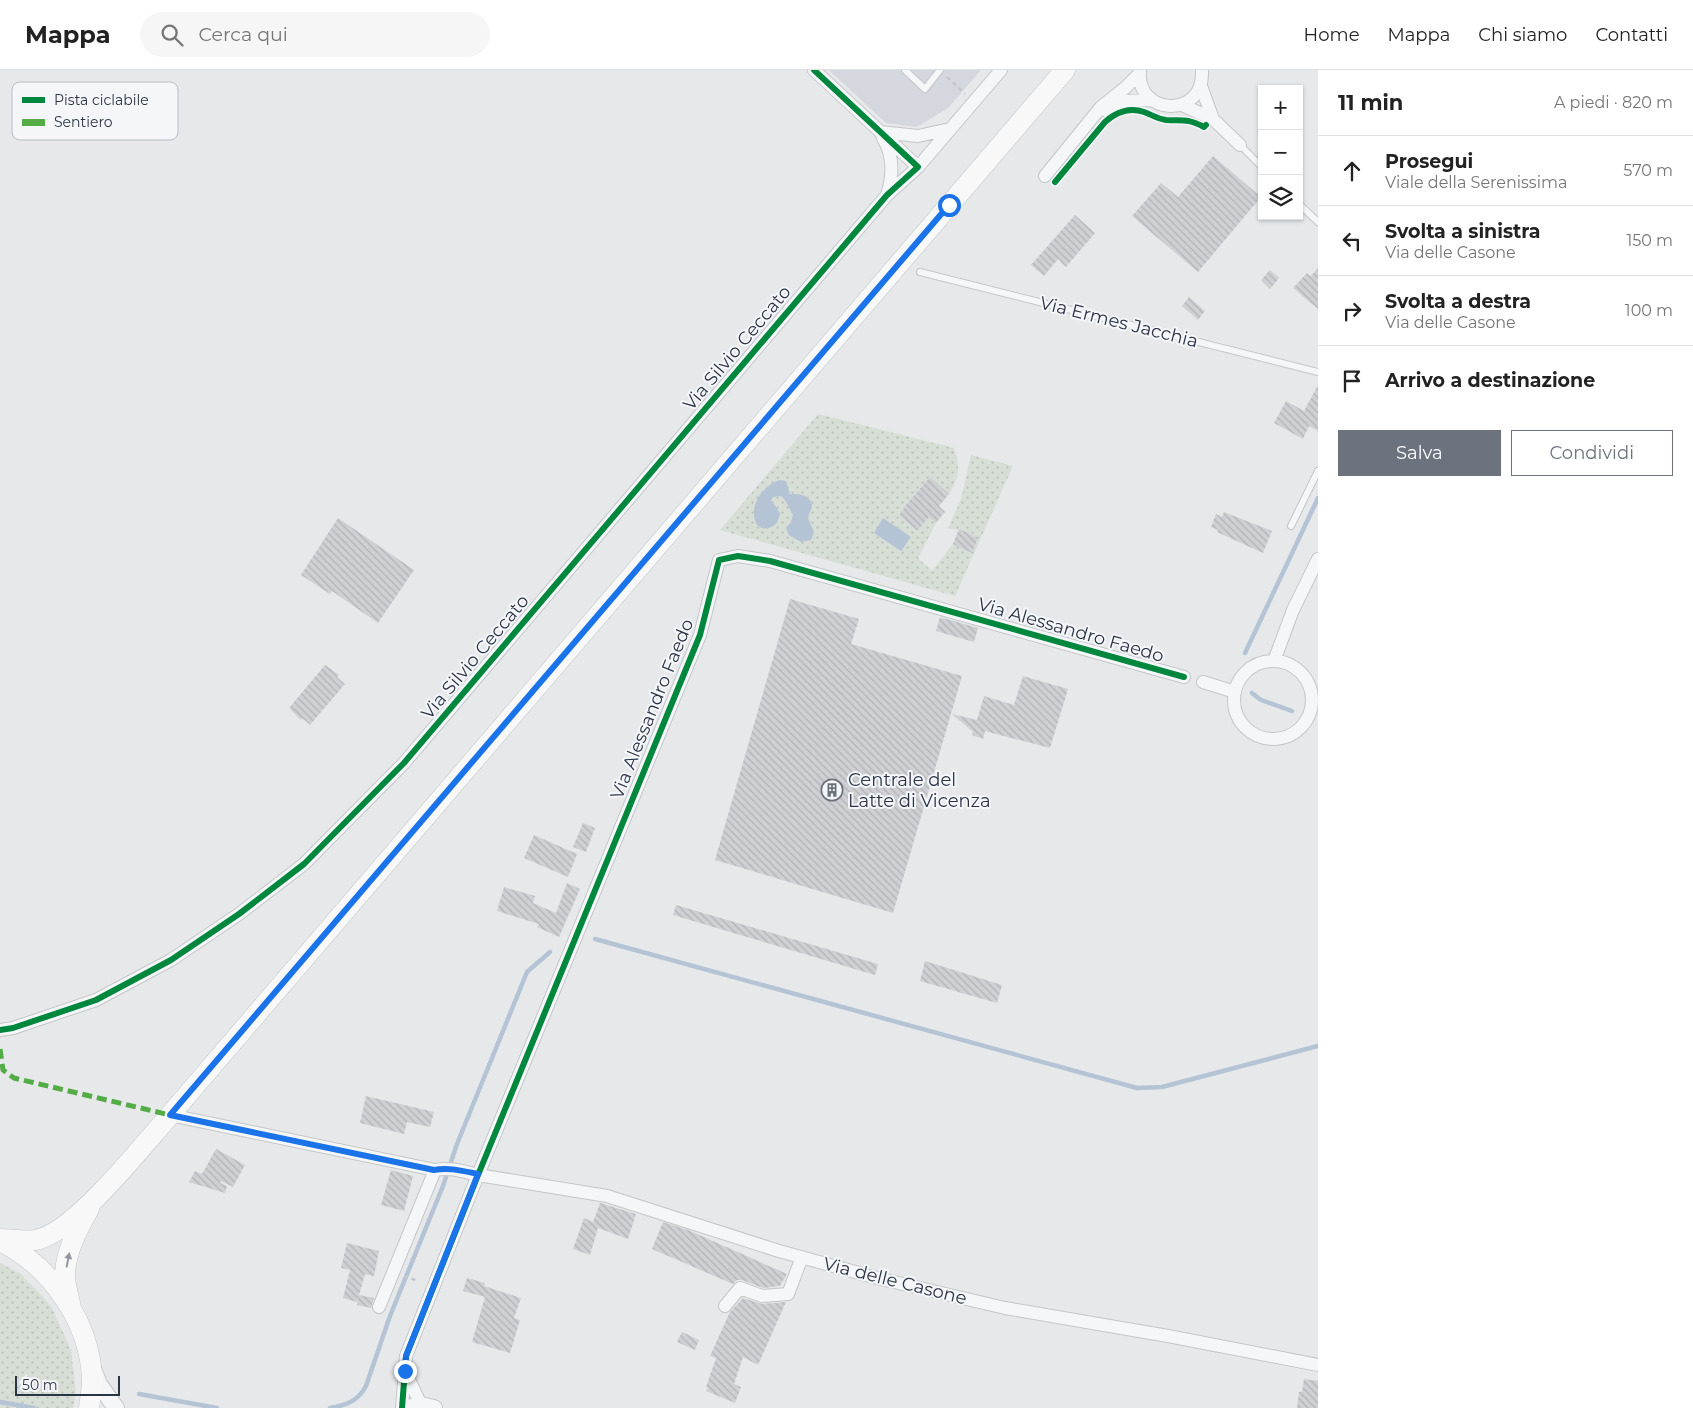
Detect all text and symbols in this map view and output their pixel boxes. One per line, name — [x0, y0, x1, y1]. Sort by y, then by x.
search box — [140, 12, 490, 57]
text: Mappa — [25, 20, 110, 49]
icon: search — [158, 21, 186, 49]
text: Cerca qui — [198, 23, 288, 46]
text: Home — [1304, 24, 1360, 46]
text: Mappa — [1388, 24, 1450, 46]
text: Chi siamo — [1478, 24, 1567, 46]
text: Contatti — [1595, 24, 1668, 46]
legend — [12, 82, 178, 140]
map controls — [1258, 85, 1303, 220]
button: + — [1258, 85, 1303, 130]
text: 11 min — [1338, 90, 1403, 115]
text: Pista ciclabile — [54, 91, 149, 109]
text: A piedi · 820 m — [1554, 93, 1673, 112]
text: Sentiero — [54, 113, 113, 131]
button: − — [1258, 130, 1303, 175]
text: Prosegui — [1385, 150, 1473, 173]
icon: ahead — [1338, 157, 1366, 185]
text: 570 m — [1623, 161, 1673, 180]
text: Viale della Serenissima — [1385, 173, 1567, 192]
button: layers — [1258, 175, 1303, 220]
route start — [938, 194, 961, 217]
text: Svolta a sinistra — [1385, 220, 1540, 243]
icon: left — [1338, 227, 1366, 255]
text: 150 m — [1626, 231, 1673, 250]
text: Via delle Casone — [1385, 243, 1516, 262]
street label: Via Silvio Ceccato — [678, 281, 796, 415]
text: Svolta a destra — [1385, 290, 1531, 313]
street label: Via Ermes Jacchia — [1038, 292, 1200, 352]
icon: right — [1338, 297, 1366, 325]
text: 100 m — [1625, 301, 1673, 320]
text: Via delle Casone — [1385, 313, 1516, 332]
icon: arrive — [1338, 367, 1366, 395]
text: Arrivo a destinazione — [1385, 369, 1595, 392]
button: Salva — [1338, 430, 1501, 476]
button: Condividi — [1511, 430, 1673, 476]
street label: Via Silvio Ceccato — [416, 590, 534, 724]
street label: Via Alessandro Faedo — [975, 593, 1167, 667]
street label: Via Alessandro Faedo — [606, 616, 698, 802]
place label: Centrale del Latte di Vicenza — [848, 769, 991, 812]
building icon: Centrale del Latte di Vicenza — [820, 778, 844, 802]
one-way arrow — [64, 1252, 72, 1268]
street label: Via delle Casone — [821, 1253, 969, 1310]
route end — [394, 1360, 417, 1383]
scale bar — [15, 1373, 120, 1396]
text: 50 m — [22, 1376, 58, 1394]

